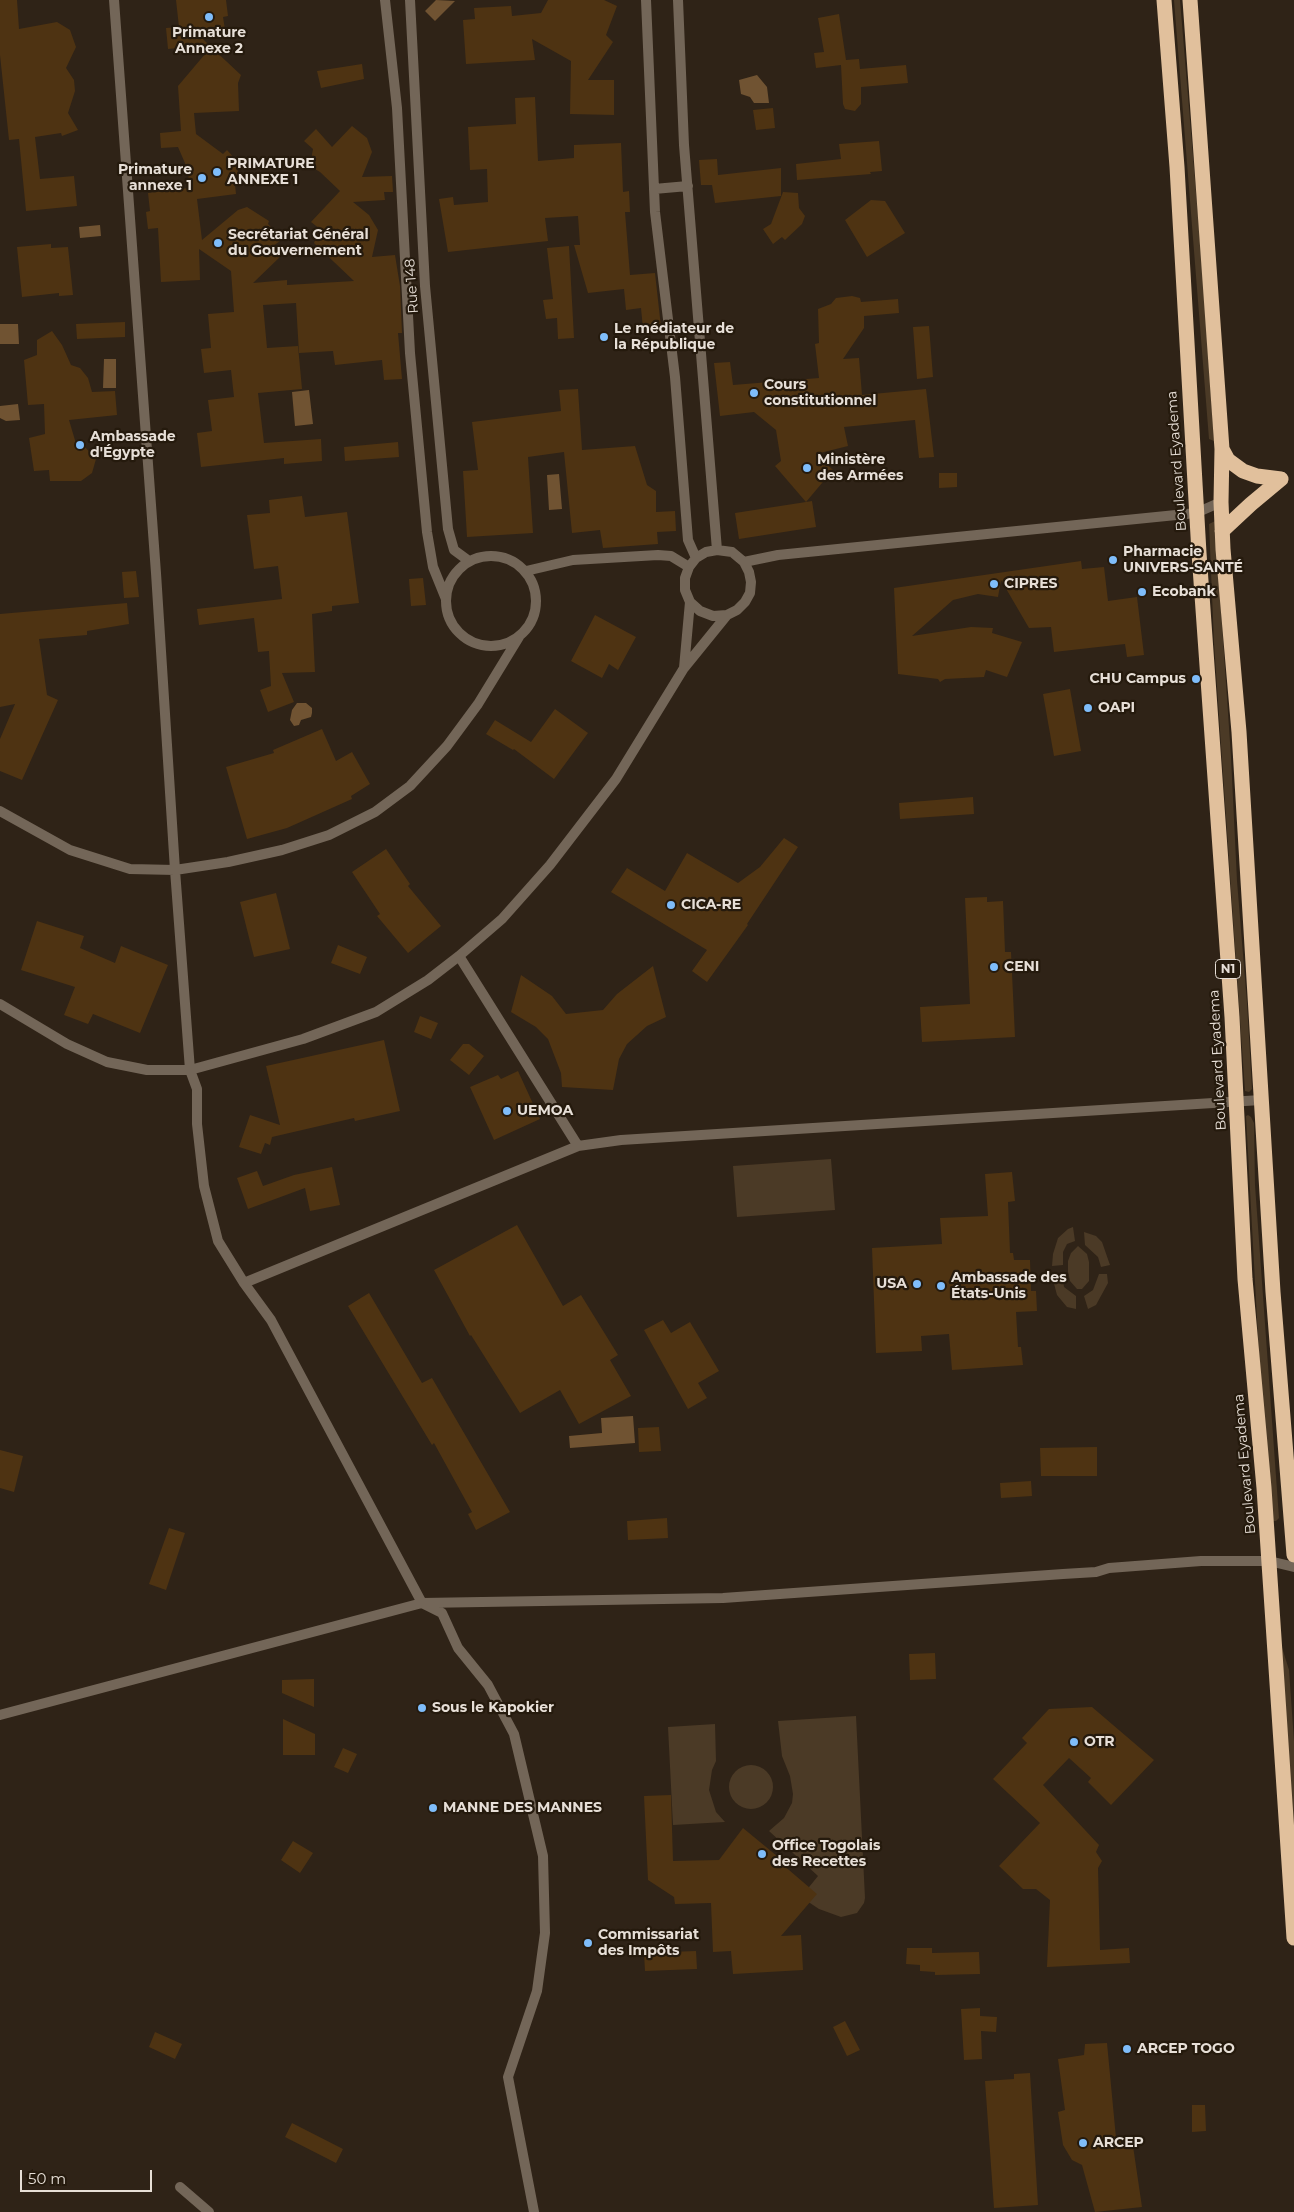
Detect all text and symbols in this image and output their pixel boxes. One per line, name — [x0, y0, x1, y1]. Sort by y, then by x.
marker: Primature Annexe 2 — [203, 11, 215, 23]
place label: Primature Annexe 2 — [172, 25, 246, 58]
place label: PRIMATURE ANNEXE 1 — [227, 156, 315, 188]
place label: Primature annexe 1 — [118, 162, 192, 194]
marker: PRIMATURE ANNEXE 1 — [211, 166, 223, 178]
marker: Primature annexe 1 — [196, 172, 208, 184]
place label: Secrétariat Général du Gouvernement — [228, 227, 369, 260]
marker: Secrétariat Général du Gouvernement — [212, 237, 224, 249]
street label: Rue 148 — [402, 258, 422, 314]
place label: Le médiateur de la République — [614, 321, 734, 354]
marker: Le médiateur de la République — [598, 331, 610, 343]
place label: Cours constitutionnel — [764, 377, 876, 410]
marker: Cours constitutionnel — [748, 387, 760, 399]
street label: Boulevard Eyadema — [1164, 390, 1190, 532]
place label: Ambassade d'Égypte — [90, 429, 176, 462]
marker: Ambassade d'Égypte — [74, 439, 86, 451]
place label: Ministère des Armées — [817, 452, 903, 484]
marker: Ministère des Armées — [801, 462, 813, 474]
place label: Pharmacie UNIVERS-SANTÉ — [1123, 544, 1243, 576]
marker: Pharmacie UNIVERS-SANTÉ — [1107, 554, 1119, 566]
place label: CIPRES — [1004, 576, 1057, 592]
marker: CIPRES — [988, 578, 1000, 590]
place label: Ecobank — [1152, 584, 1216, 600]
marker: Ecobank — [1136, 586, 1148, 598]
place label: CHU Campus — [1089, 671, 1186, 687]
marker: CHU Campus — [1190, 673, 1202, 685]
place label: OAPI — [1098, 700, 1135, 716]
marker: OAPI — [1082, 702, 1094, 714]
place label: CICA-RE — [681, 897, 741, 913]
marker: CICA-RE — [665, 899, 677, 911]
place label: CENI — [1004, 959, 1039, 975]
road number: N1 — [1216, 960, 1240, 979]
marker: CENI — [988, 961, 1000, 973]
street label: Boulevard Eyadema — [1206, 989, 1230, 1131]
place label: UEMOA — [517, 1103, 573, 1119]
marker: UEMOA — [501, 1105, 513, 1117]
place label: Ambassade des États-Unis — [951, 1270, 1067, 1302]
place label: USA — [876, 1276, 907, 1292]
marker: USA — [911, 1278, 923, 1290]
marker: Ambassade des États-Unis — [935, 1280, 947, 1292]
street label: Boulevard Eyadema — [1230, 1393, 1260, 1535]
place label: Sous le Kapokier — [432, 1700, 554, 1716]
marker: Sous le Kapokier — [416, 1702, 428, 1714]
place label: OTR — [1084, 1734, 1115, 1750]
marker: OTR — [1068, 1736, 1080, 1748]
place label: MANNE DES MANNES — [443, 1800, 602, 1816]
marker: MANNE DES MANNES — [427, 1802, 439, 1814]
place label: Office Togolais des Recettes — [772, 1838, 880, 1870]
marker: Office Togolais des Recettes — [756, 1848, 768, 1860]
place label: Commissariat des Impôts — [598, 1927, 699, 1960]
marker: Commissariat des Impôts — [582, 1937, 594, 1949]
place label: ARCEP TOGO — [1137, 2041, 1235, 2057]
marker: ARCEP TOGO — [1121, 2043, 1133, 2055]
place label: ARCEP — [1093, 2135, 1144, 2151]
marker: ARCEP — [1077, 2137, 1089, 2149]
scale bar — [22, 2160, 155, 2192]
text: 50 m — [28, 2169, 66, 2188]

